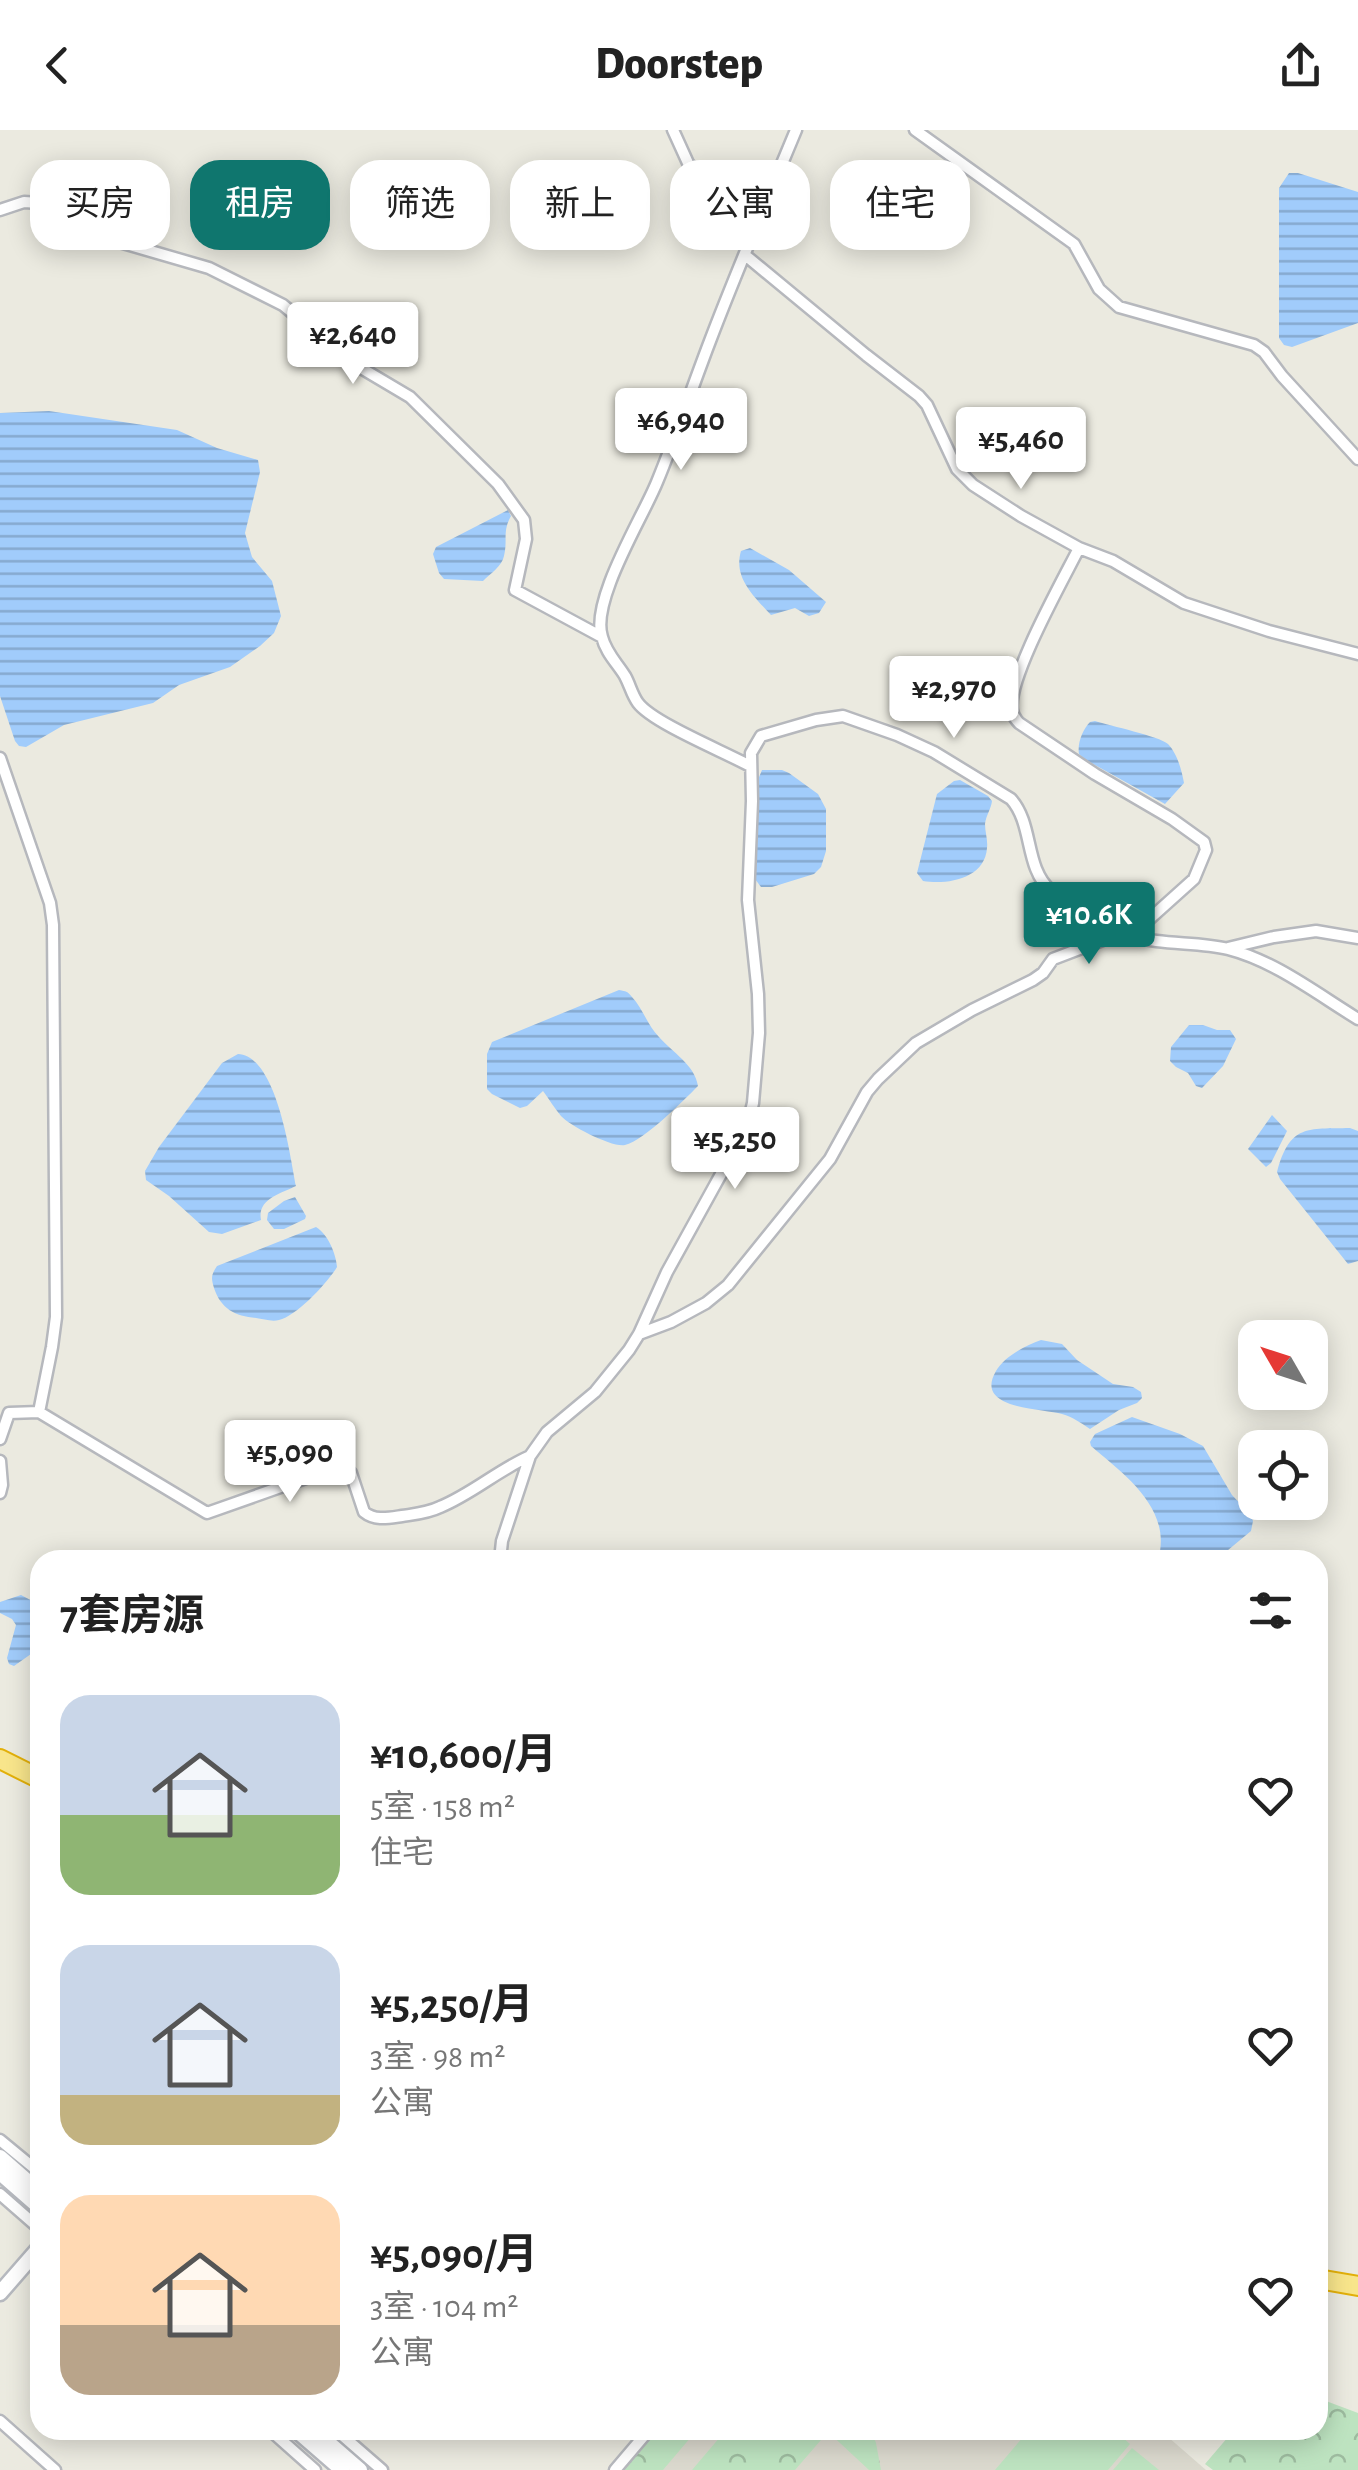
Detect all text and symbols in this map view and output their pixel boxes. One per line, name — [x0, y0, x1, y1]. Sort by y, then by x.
icon: back — [30, 38, 85, 93]
icon: share — [1273, 38, 1328, 93]
text: Doorstep — [595, 42, 763, 87]
chip: 买房 — [30, 160, 170, 250]
chip: 租房 — [190, 160, 330, 250]
chip: 筛选 — [350, 160, 490, 250]
chip: 新上 — [510, 160, 650, 250]
chip: 公寓 — [670, 160, 810, 250]
chip: 住宅 — [830, 160, 970, 250]
pin: ¥2,640 — [272, 302, 434, 387]
text: ¥2,640 — [309, 318, 397, 350]
pin: ¥6,940 — [600, 388, 762, 473]
text: ¥6,940 — [637, 404, 725, 436]
pin: ¥5,460 — [940, 407, 1102, 492]
text: ¥5,460 — [978, 423, 1064, 455]
pin: ¥2,970 — [873, 656, 1035, 741]
text: ¥2,970 — [911, 672, 997, 704]
pin: ¥10.6K — [1008, 882, 1170, 967]
text: ¥10.6K — [1046, 898, 1132, 930]
pin: ¥5,250 — [654, 1107, 816, 1192]
text: ¥5,250 — [693, 1123, 777, 1155]
north arrow — [1238, 1320, 1328, 1410]
map controls — [1238, 1320, 1328, 1520]
pin: ¥5,090 — [209, 1420, 371, 1505]
button: locate — [1238, 1430, 1328, 1520]
text: ¥5,090 — [247, 1436, 333, 1468]
icon: filters — [1243, 1583, 1298, 1638]
text: 7套房源 — [60, 1595, 204, 1637]
text: ¥10,600/月 — [370, 1734, 557, 1776]
icon: home — [140, 1735, 260, 1855]
icon: heart — [1243, 1768, 1298, 1823]
text: 5室 · 158 m² — [370, 1791, 515, 1823]
text: 住宅 — [370, 1837, 434, 1869]
text: ¥5,250/月 — [370, 1984, 534, 2026]
icon: home — [140, 1985, 260, 2105]
icon: heart — [1243, 2018, 1298, 2073]
text: 3室 · 98 m² — [370, 2041, 505, 2073]
text: 公寓 — [370, 2087, 434, 2119]
text: ¥5,090/月 — [370, 2234, 538, 2276]
icon: home — [140, 2235, 260, 2355]
icon: heart — [1243, 2268, 1298, 2323]
text: 3室 · 104 m² — [370, 2291, 518, 2323]
text: 公寓 — [370, 2337, 434, 2369]

